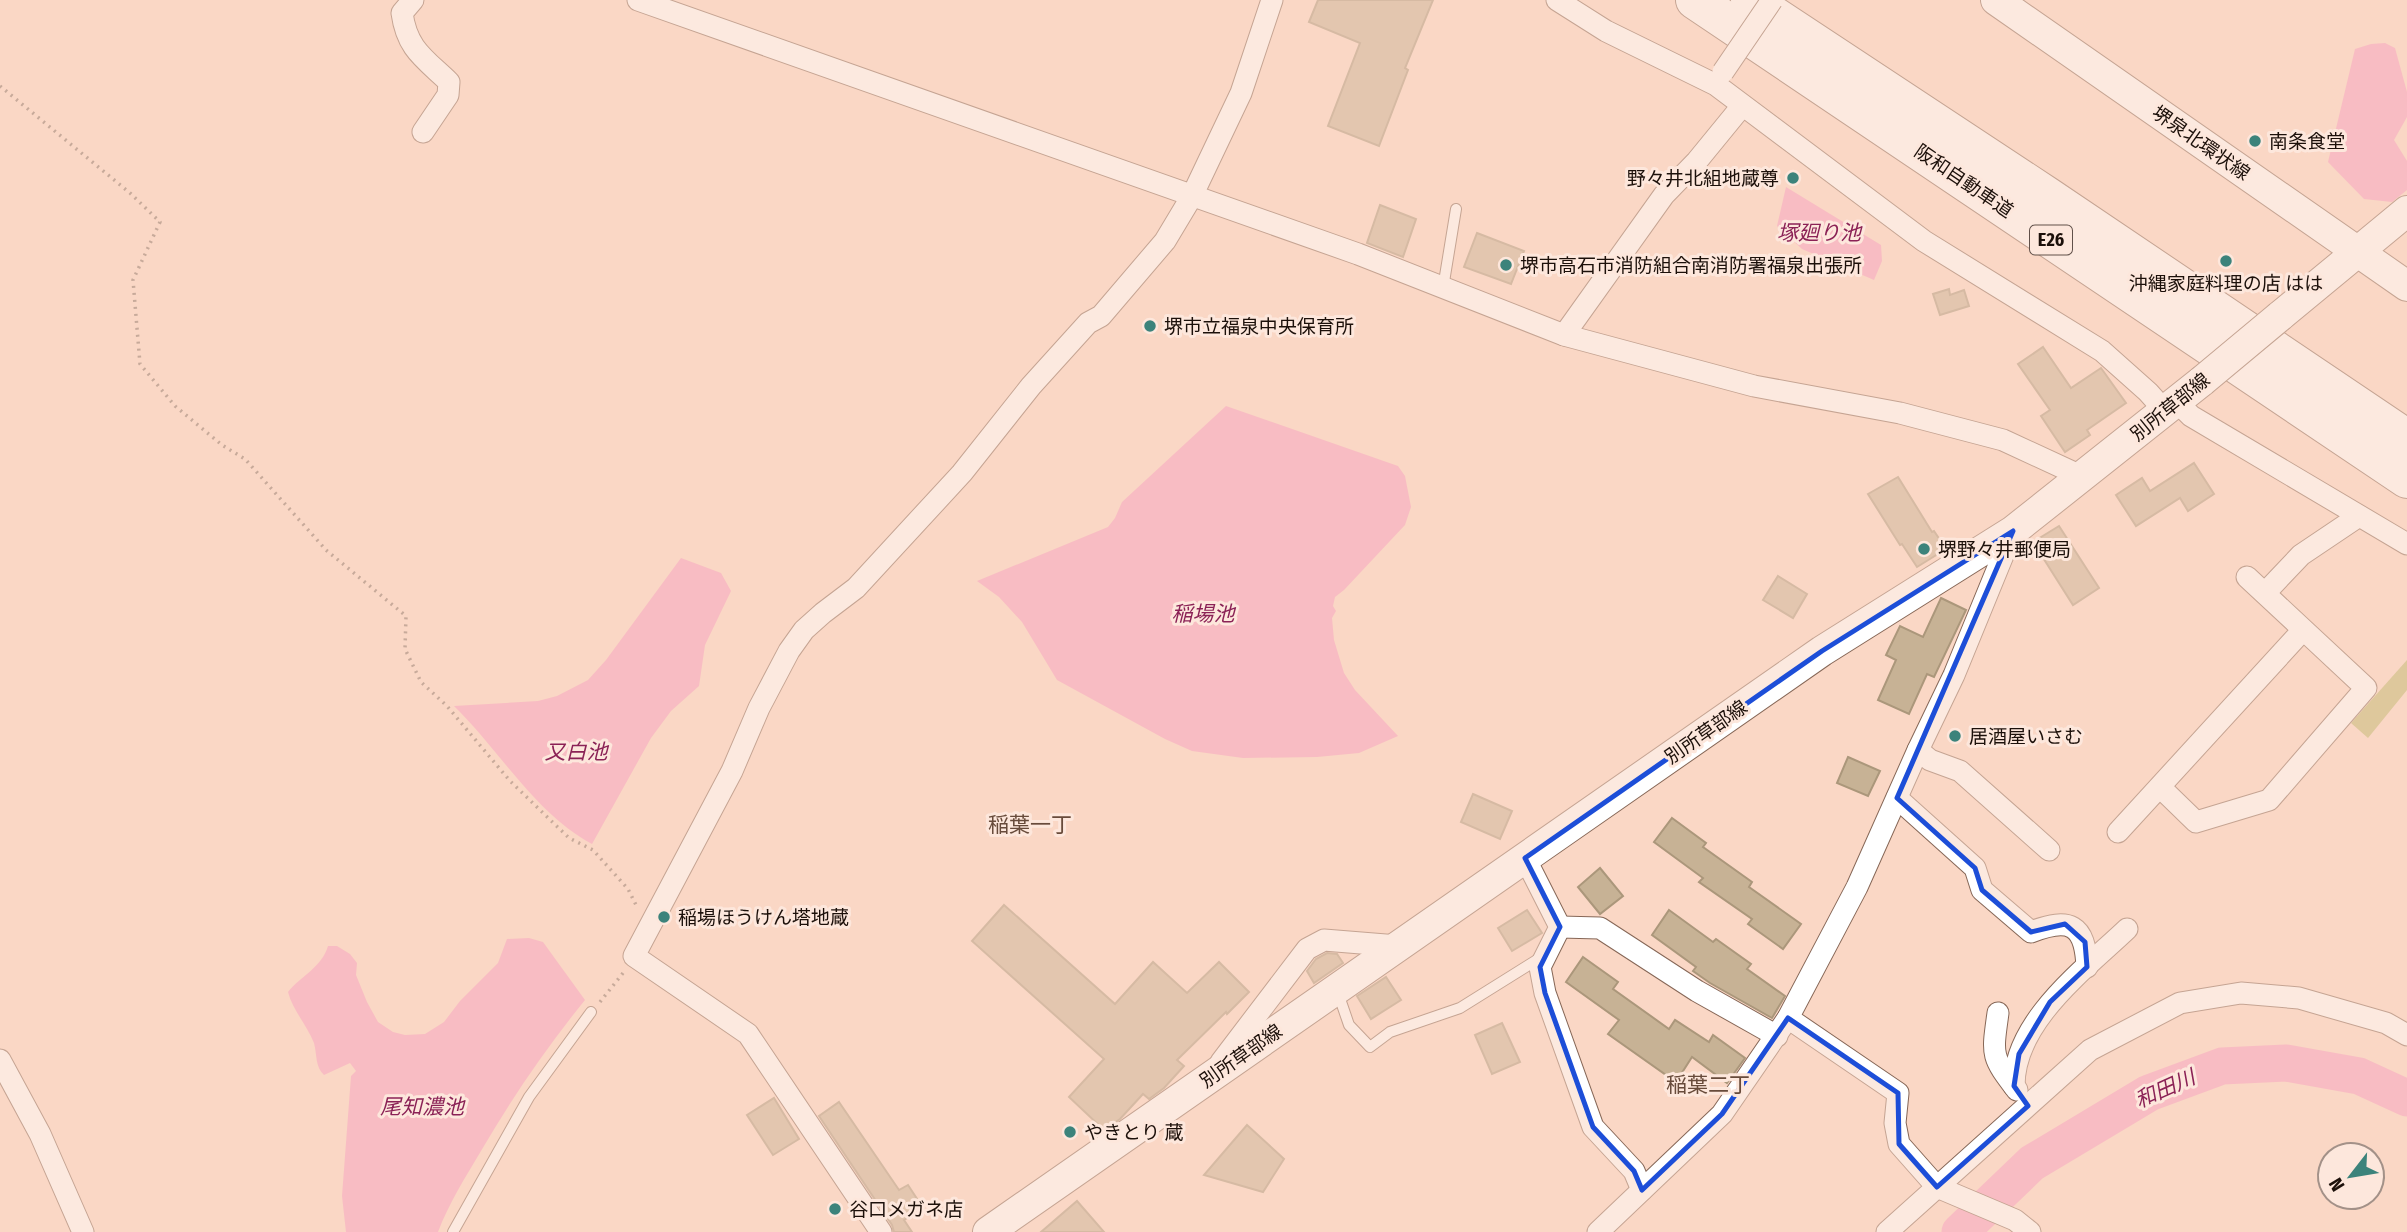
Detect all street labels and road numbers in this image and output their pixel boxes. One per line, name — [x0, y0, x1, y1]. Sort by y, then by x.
street label: 堺泉北環状線 — [2148, 101, 2254, 185]
street label: 阪和自動車道 — [1910, 140, 2018, 222]
road number: E26 — [2030, 226, 2072, 254]
street label: 別所草部線 — [2126, 368, 2214, 446]
street label: 別所草部線 — [1660, 695, 1752, 769]
street label: 別所草部線 — [1195, 1019, 1287, 1093]

